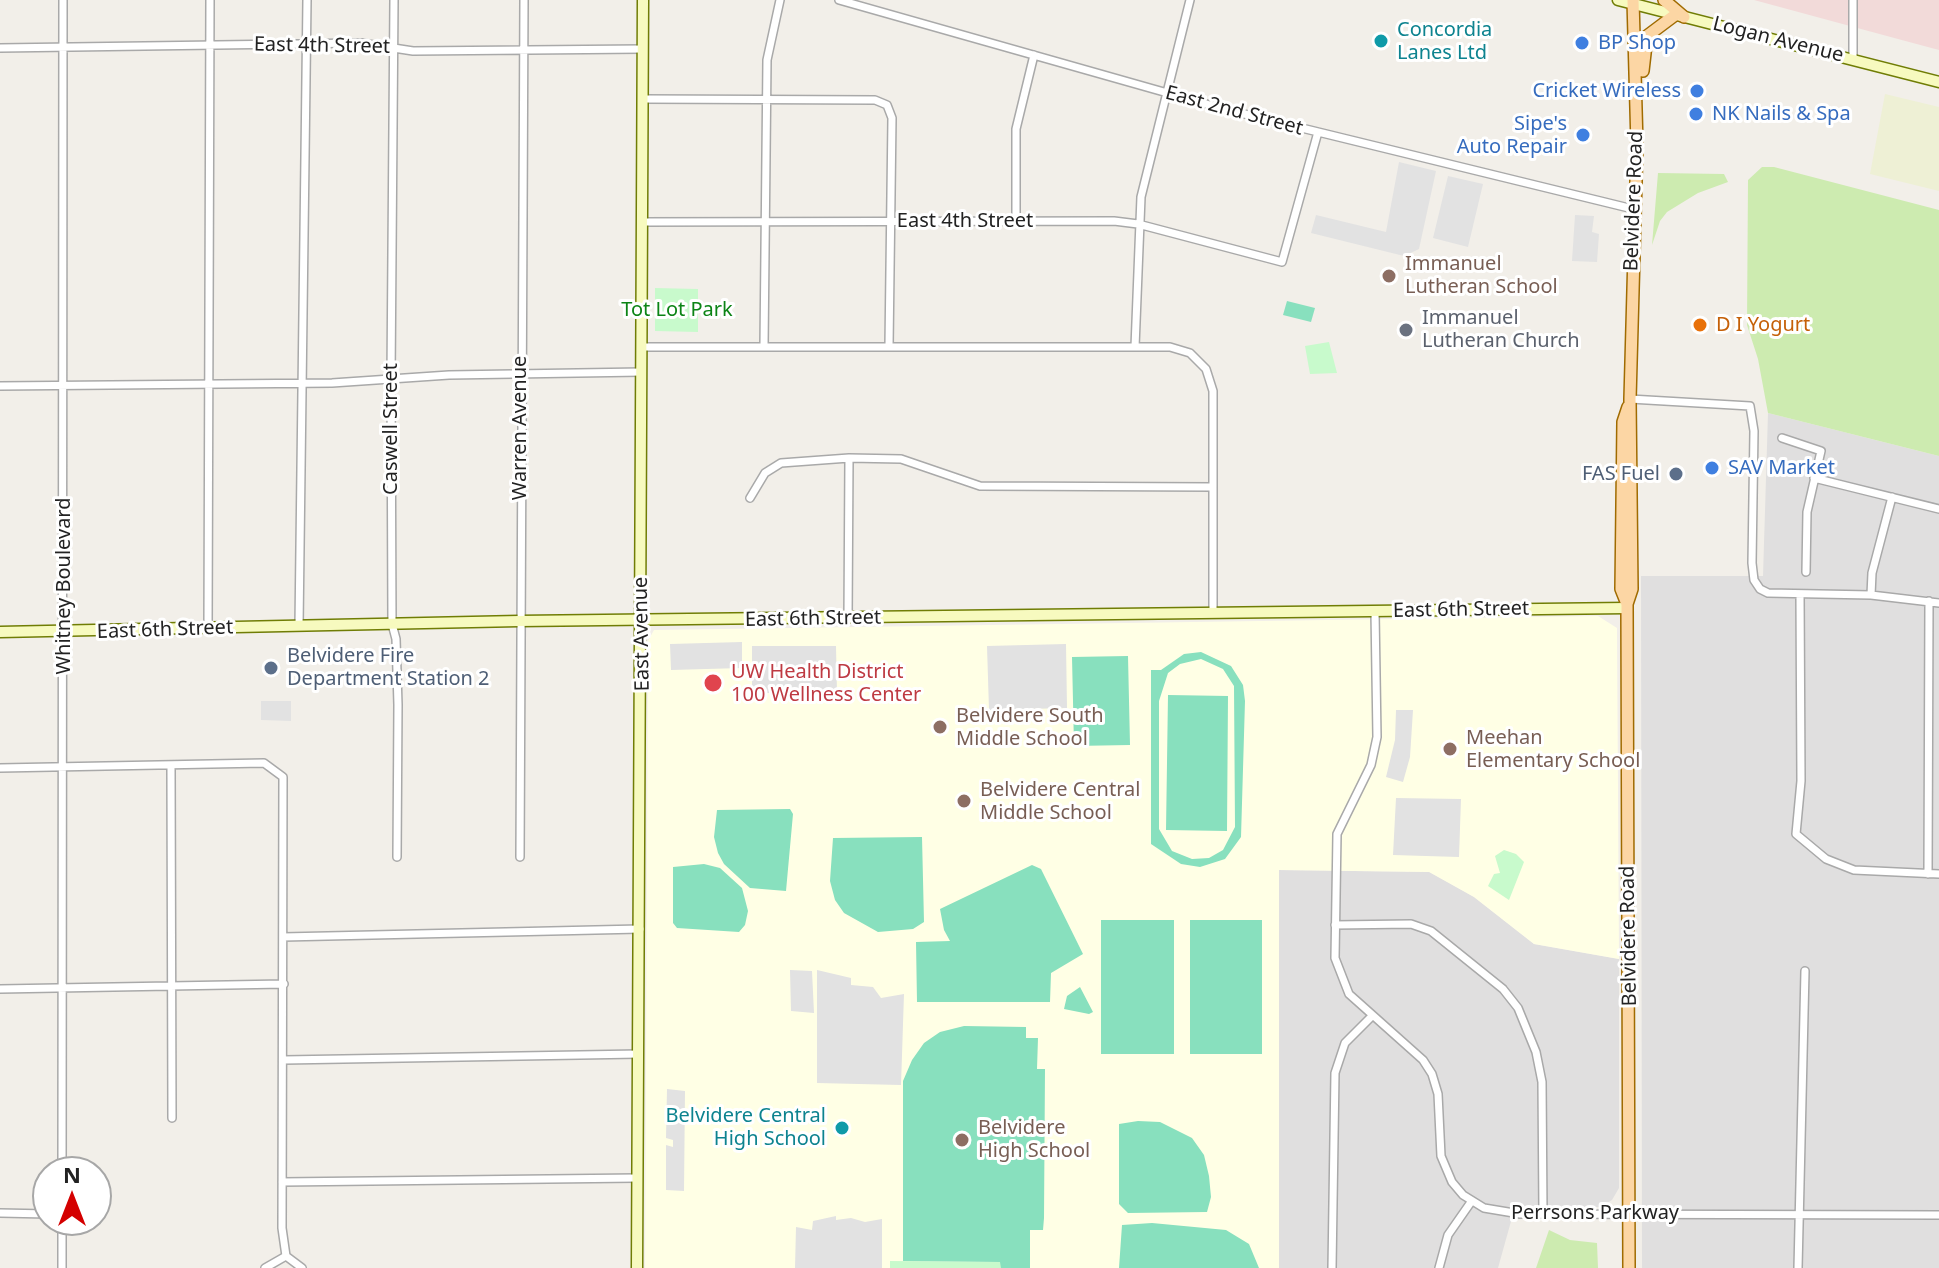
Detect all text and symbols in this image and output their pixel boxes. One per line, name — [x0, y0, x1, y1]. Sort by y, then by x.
street label: Logan Avenue — [1710, 12, 1846, 68]
place label: Concordia Lanes Ltd — [1397, 18, 1492, 65]
place label: BP Shop — [1598, 31, 1676, 55]
marker: Concordia Lanes Ltd — [1372, 32, 1390, 50]
street label: East 4th Street — [254, 33, 390, 59]
marker: BP Shop — [1573, 34, 1591, 52]
place label: Cricket Wireless — [1532, 79, 1681, 103]
street label: East 2nd Street — [1163, 81, 1305, 141]
marker: Cricket Wireless — [1688, 82, 1706, 100]
place label: NK Nails & Spa — [1712, 102, 1851, 126]
marker: NK Nails & Spa — [1687, 105, 1705, 123]
place label: Sipe's Auto Repair — [1457, 112, 1567, 159]
marker: Sipe's Auto Repair — [1574, 126, 1592, 144]
street label: Belvidere Road — [1620, 130, 1648, 272]
street label: East 4th Street — [897, 209, 1033, 233]
place label: Immanuel Lutheran School — [1405, 252, 1558, 299]
marker: Immanuel Lutheran School — [1380, 267, 1398, 285]
park label: Tot Lot Park — [621, 298, 733, 322]
place label: Immanuel Lutheran Church — [1422, 306, 1580, 353]
place label: D I Yogurt — [1716, 313, 1810, 337]
marker: D I Yogurt — [1691, 316, 1709, 334]
marker: Immanuel Lutheran Church — [1397, 321, 1415, 339]
street label: Warren Avenue — [508, 356, 532, 500]
street label: Caswell Street — [379, 363, 403, 495]
place label: SAV Market — [1728, 456, 1835, 480]
marker: SAV Market — [1703, 459, 1721, 477]
place label: FAS Fuel — [1582, 462, 1660, 486]
marker: FAS Fuel — [1667, 465, 1685, 483]
street label: Whitney Boulevard — [52, 497, 76, 675]
street label: East Avenue — [629, 577, 655, 691]
street label: East 6th Street — [1393, 597, 1529, 623]
street label: East 6th Street — [745, 606, 881, 632]
street label: East 6th Street — [96, 616, 234, 644]
place label: Belvidere Fire Department Station 2 — [287, 644, 490, 691]
marker: Belvidere Fire Department Station 2 — [262, 659, 280, 677]
place label: UW Health District 100 Wellness Center — [731, 660, 921, 707]
marker: UW Health District 100 Wellness Center — [702, 672, 724, 694]
place label: Belvidere South Middle School — [956, 704, 1104, 751]
marker: Belvidere South Middle School — [931, 718, 949, 736]
place label: Meehan Elementary School — [1466, 726, 1640, 773]
marker: Meehan Elementary School — [1441, 740, 1459, 758]
place label: Belvidere Central Middle School — [980, 778, 1140, 825]
marker: Belvidere Central Middle School — [955, 792, 973, 810]
street label: Belvidere Road — [1616, 865, 1642, 1007]
place label: Belvidere Central High School — [666, 1104, 826, 1151]
place label: Belvidere High School — [978, 1116, 1090, 1163]
marker: Belvidere Central High School — [833, 1119, 851, 1137]
marker: Belvidere High School — [953, 1131, 971, 1149]
north arrow — [32, 1156, 112, 1236]
text: N — [63, 1159, 81, 1189]
street label: Perrsons Parkway — [1511, 1201, 1679, 1225]

